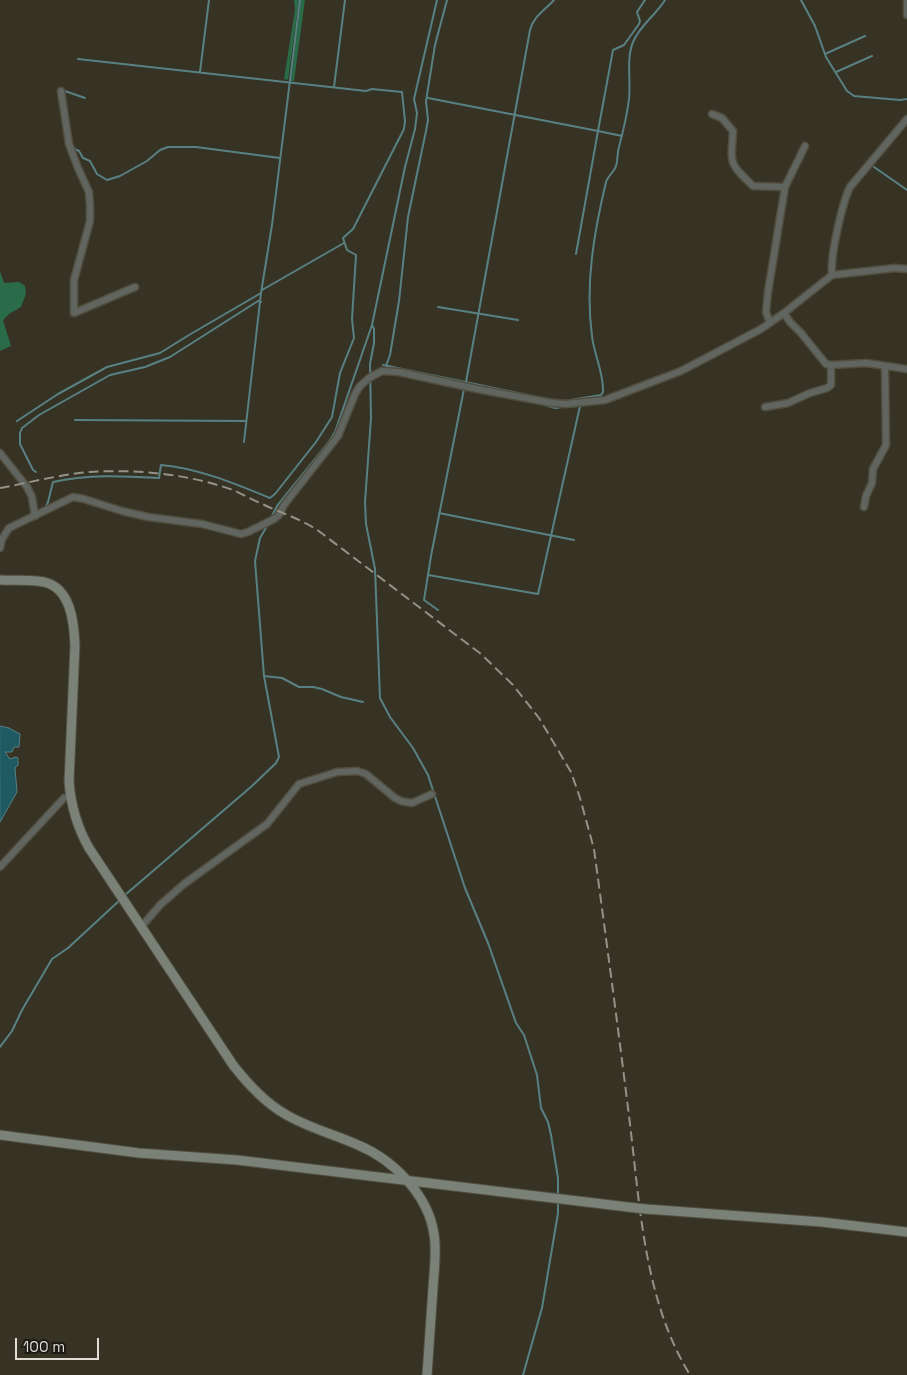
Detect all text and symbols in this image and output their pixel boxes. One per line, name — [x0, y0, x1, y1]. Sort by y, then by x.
scale bar — [18, 1328, 101, 1360]
text: 100 m — [23, 1337, 65, 1356]

